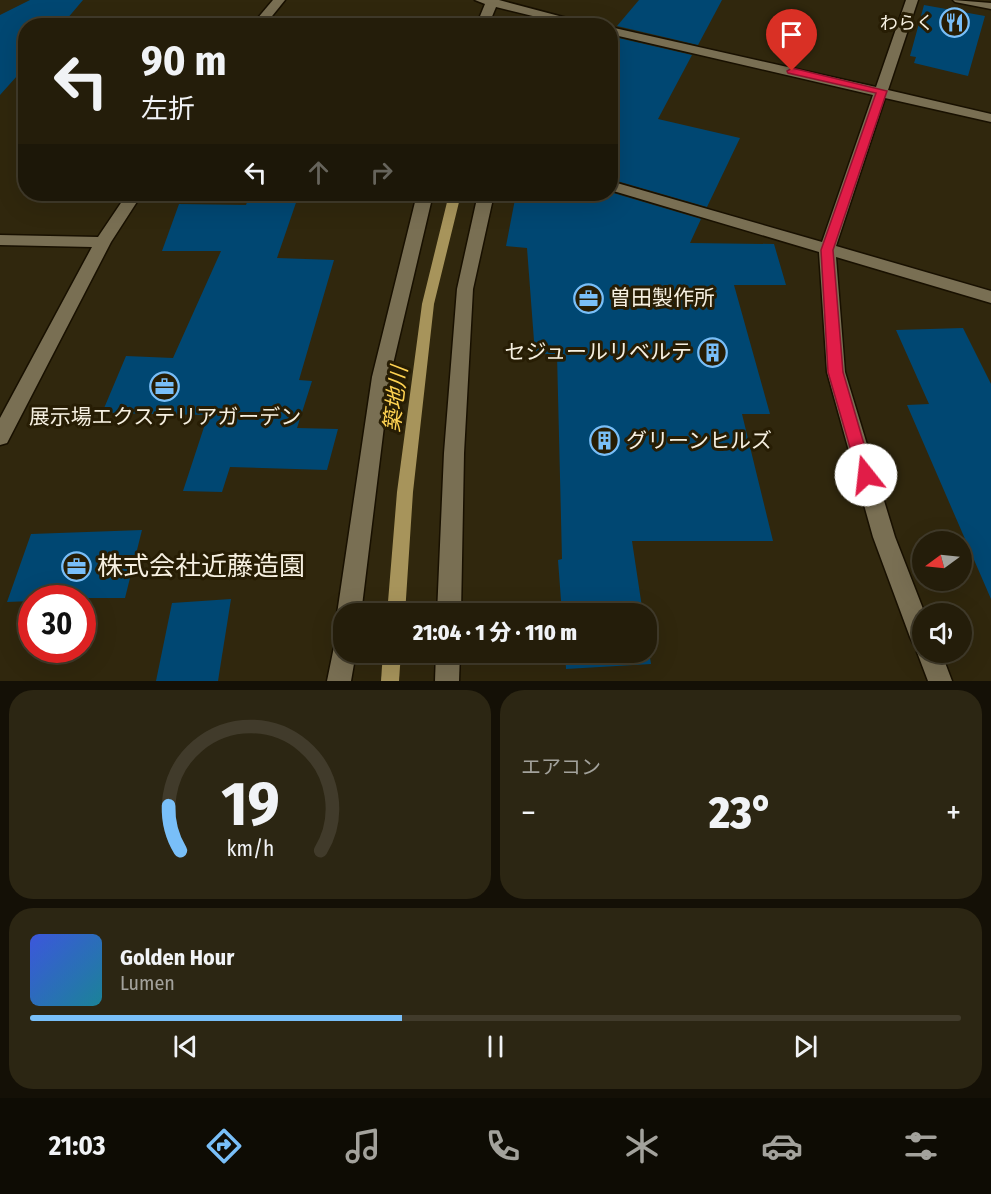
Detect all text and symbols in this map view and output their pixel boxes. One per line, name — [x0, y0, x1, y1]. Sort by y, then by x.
restaurant icon: わらく — [939, 7, 971, 39]
pin — [766, 9, 817, 71]
place label: わらく — [880, 12, 934, 34]
icon: arrive — [775, 18, 808, 51]
text: 90 m — [141, 36, 226, 86]
icon: left — [42, 42, 120, 120]
text: 左折 — [141, 93, 195, 125]
icon: left — [239, 156, 272, 189]
icon: ahead — [302, 156, 335, 189]
icon: right — [365, 156, 398, 189]
office icon: 曽田製作所 — [573, 282, 605, 314]
place label: 曽田製作所 — [610, 285, 715, 311]
building icon: セジュールリベルテ — [697, 336, 729, 368]
place label: セジュールリベルテ — [504, 339, 692, 365]
water label: 築地川 — [378, 363, 413, 433]
office icon: 展示場エクステリアガーデン — [149, 370, 181, 402]
place label: 展示場エクステリアガーデン — [29, 404, 301, 430]
building icon: グリーンヒルズ — [589, 425, 621, 457]
place label: グリーンヒルズ — [626, 428, 772, 454]
position arrow — [834, 443, 898, 507]
north arrow — [912, 531, 972, 591]
map controls — [912, 531, 972, 663]
office icon: 株式会社近藤造園 — [60, 550, 92, 582]
place label: 株式会社近藤造園 — [97, 551, 305, 582]
speed limit sign: 30 — [18, 585, 96, 663]
button: sound — [912, 603, 972, 663]
text: 21:04 · 1 分 · 110 m — [413, 619, 577, 646]
text: エアコン — [521, 755, 601, 779]
text: 19 — [221, 767, 279, 842]
text: 23° — [709, 786, 773, 840]
text: − — [521, 793, 536, 833]
text: + — [946, 793, 961, 833]
text: km/h — [226, 837, 274, 863]
text: Golden Hour — [120, 944, 234, 971]
text: Lumen — [120, 971, 175, 995]
icon: previous — [169, 1030, 202, 1063]
icon: pause — [479, 1030, 512, 1063]
icon: next — [789, 1030, 822, 1063]
icon: directions — [203, 1125, 245, 1167]
icon: music — [342, 1125, 384, 1167]
icon: phone — [482, 1125, 524, 1167]
icon: climate — [621, 1125, 663, 1167]
icon: car — [761, 1125, 803, 1167]
icon: filters — [900, 1125, 942, 1167]
text: 21:03 — [49, 1130, 106, 1162]

